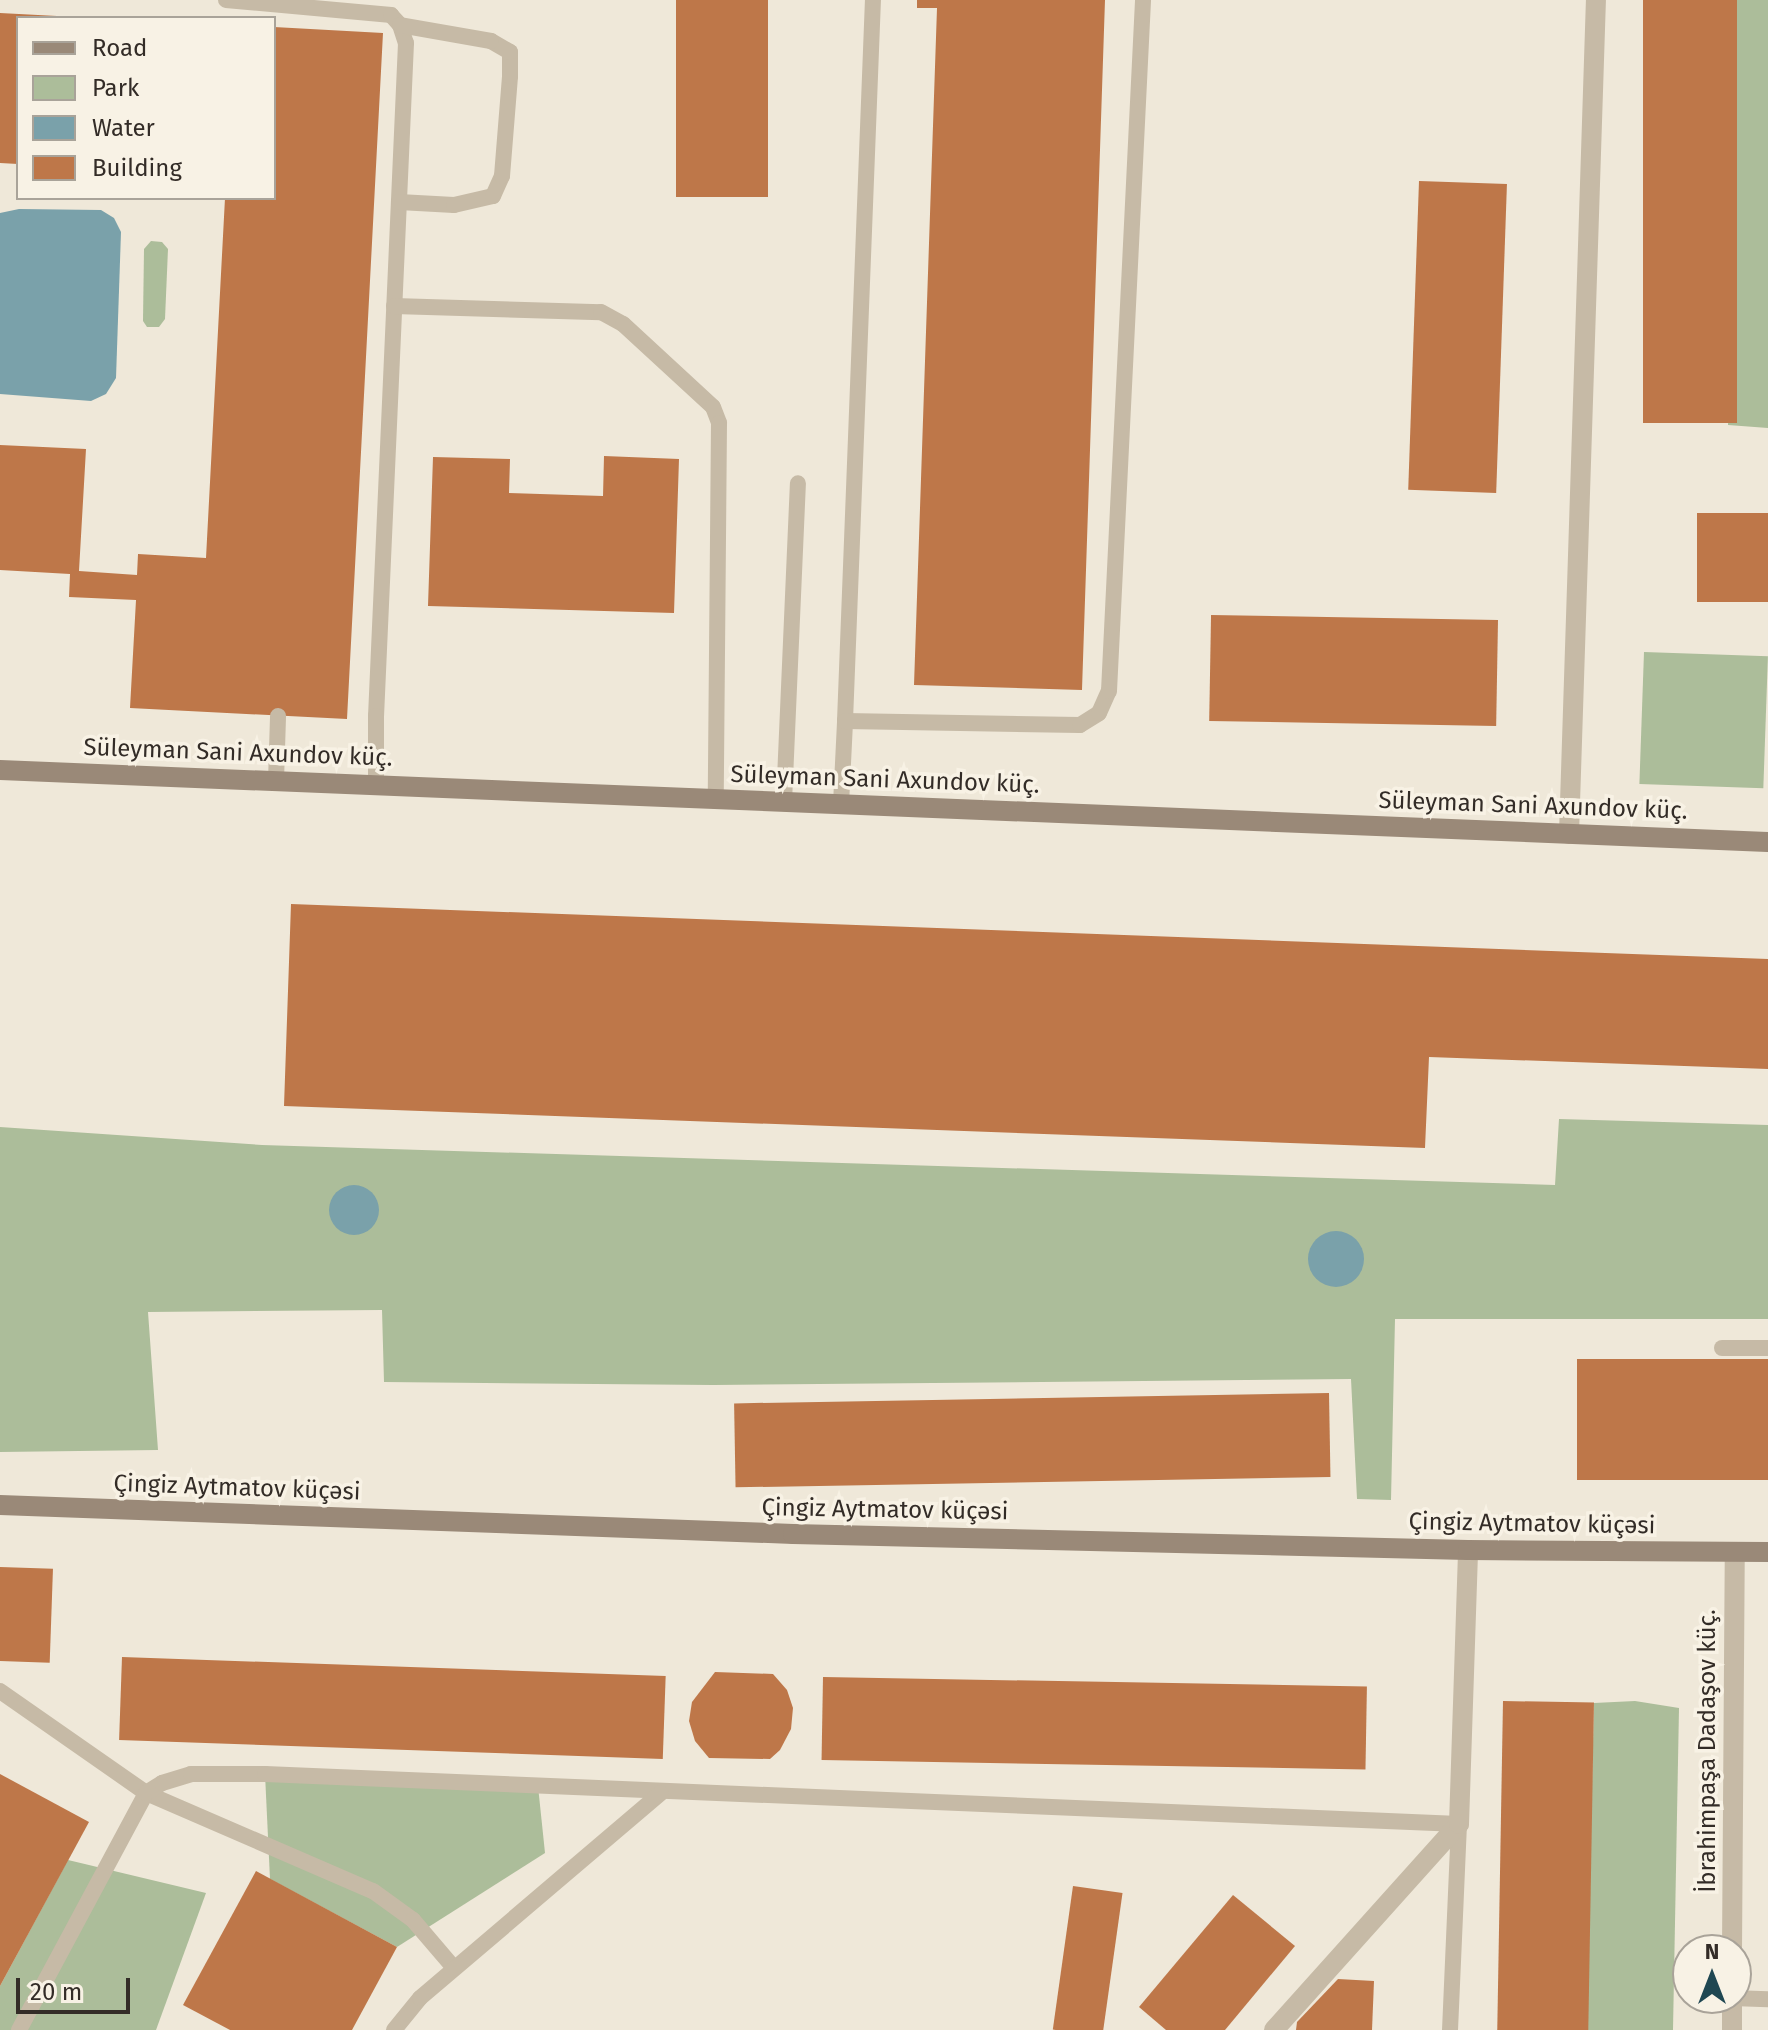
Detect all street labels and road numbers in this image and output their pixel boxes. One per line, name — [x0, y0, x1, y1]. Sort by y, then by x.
street label: Süleyman Sani Axundov küç. — [83, 733, 393, 773]
street label: Süleyman Sani Axundov küç. — [730, 760, 1040, 800]
street label: Süleyman Sani Axundov küç. — [1378, 786, 1688, 826]
street label: Çingiz Aytmatov küçəsi — [113, 1469, 361, 1507]
street label: Çingiz Aytmatov küçəsi — [761, 1493, 1009, 1527]
street label: Çingiz Aytmatov küçəsi — [1408, 1507, 1656, 1541]
street label: İbrahimpaşa Dadaşov küç. — [1694, 1609, 1722, 1893]

